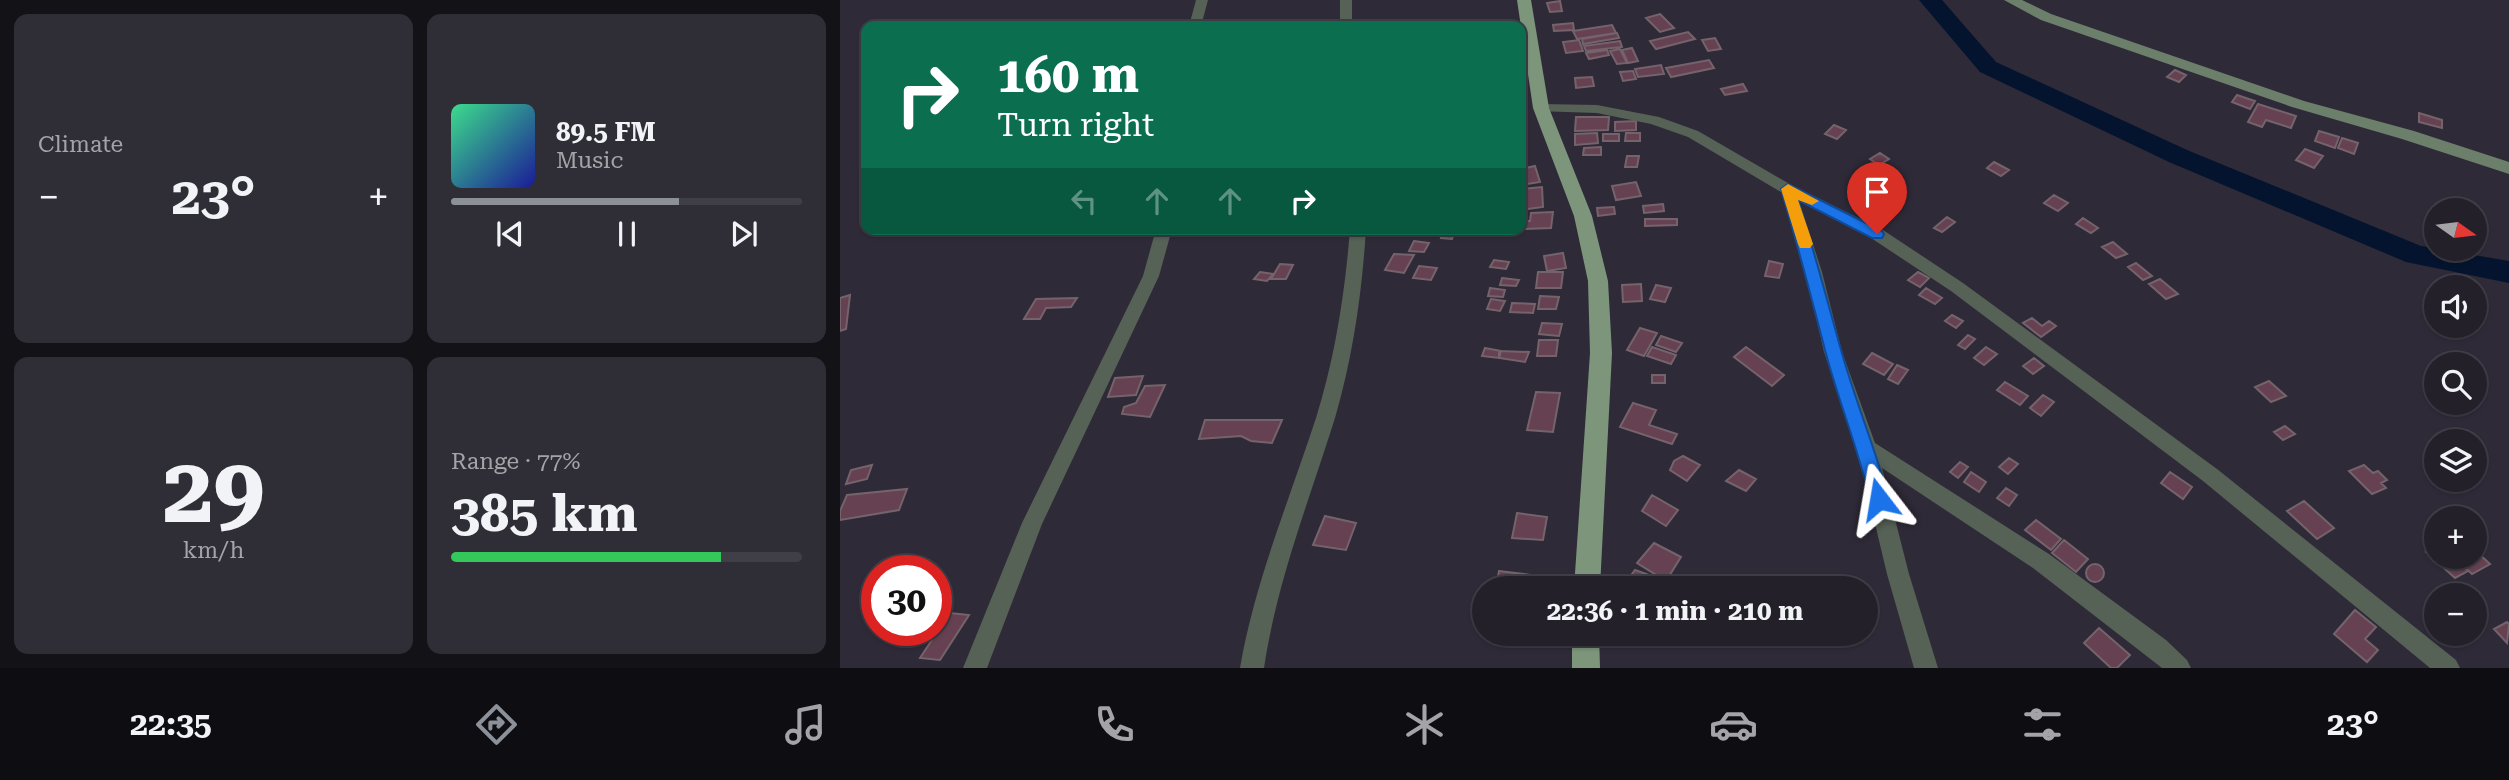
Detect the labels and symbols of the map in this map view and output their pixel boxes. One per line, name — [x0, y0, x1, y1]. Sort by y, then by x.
pin — [1847, 162, 1907, 234]
north arrow — [2424, 198, 2487, 261]
position arrow — [1842, 462, 1916, 536]
speed limit sign: 30 — [861, 555, 952, 646]

